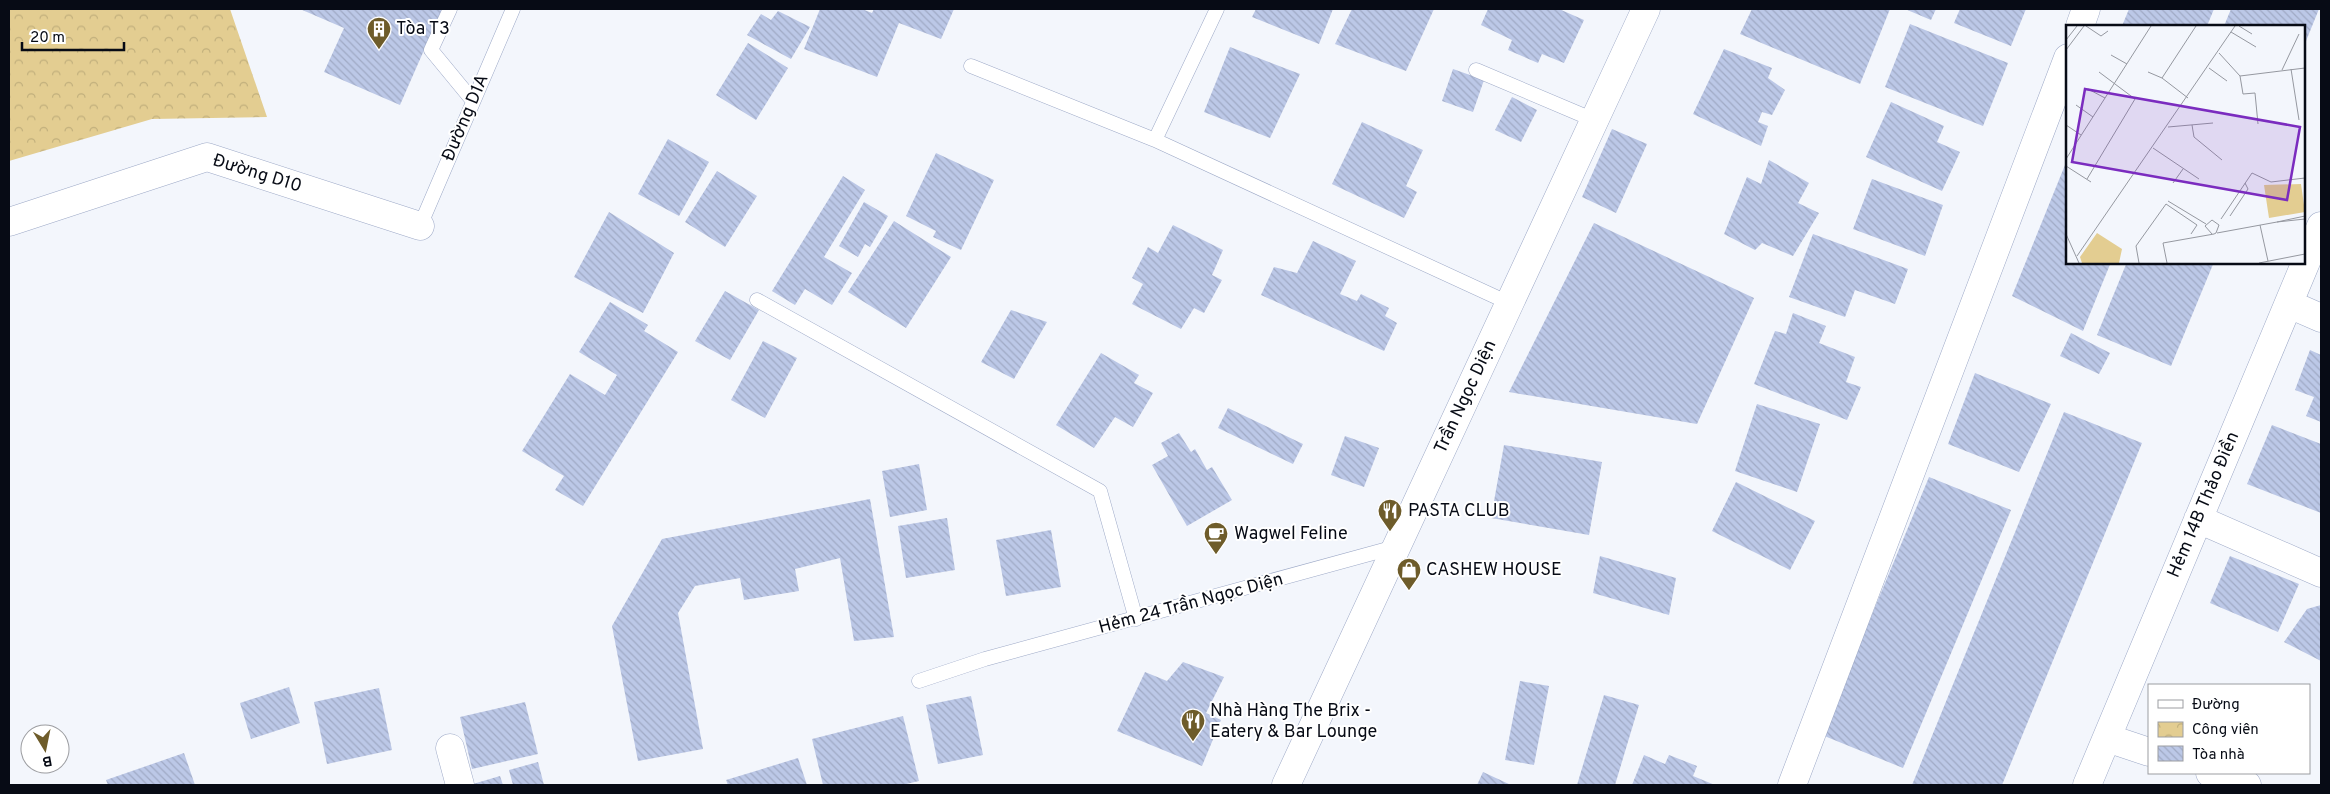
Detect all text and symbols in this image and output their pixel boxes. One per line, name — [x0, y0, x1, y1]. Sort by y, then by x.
building icon: Tòa T3 — [366, 16, 392, 50]
place label: Tòa T3 — [396, 18, 450, 41]
scale bar — [22, 20, 125, 52]
inset map — [2066, 25, 2305, 264]
text: 20 m — [30, 29, 65, 48]
street label: Đường D1A — [437, 71, 495, 165]
street label: Đường D10 — [210, 150, 304, 198]
street label: Trần Ngọc Diện — [1429, 336, 1502, 457]
street label: Hẻm 14B Thảo Điền — [2162, 428, 2245, 581]
restaurant icon: PASTA CLUB — [1377, 498, 1403, 532]
place label: PASTA CLUB — [1408, 500, 1510, 523]
cafe icon: Wagwel Feline — [1203, 521, 1229, 555]
place label: Wagwel Feline — [1234, 523, 1348, 546]
shop icon: CASHEW HOUSE — [1396, 557, 1422, 591]
place label: CASHEW HOUSE — [1426, 559, 1562, 582]
street label: Hẻm 24 Trần Ngọc Diện — [1096, 567, 1286, 640]
legend — [2148, 684, 2310, 774]
text: Đường — [2192, 696, 2240, 715]
place label: Nhà Hàng The Brix - Eatery & Bar Lounge — [1210, 700, 1377, 744]
restaurant icon: Nhà Hàng The Brix - Eatery & Bar Lounge — [1180, 708, 1206, 742]
text: Công viên — [2192, 721, 2259, 740]
north arrow — [20, 724, 70, 774]
text: Tòa nhà — [2192, 746, 2245, 765]
text: B — [41, 751, 53, 770]

